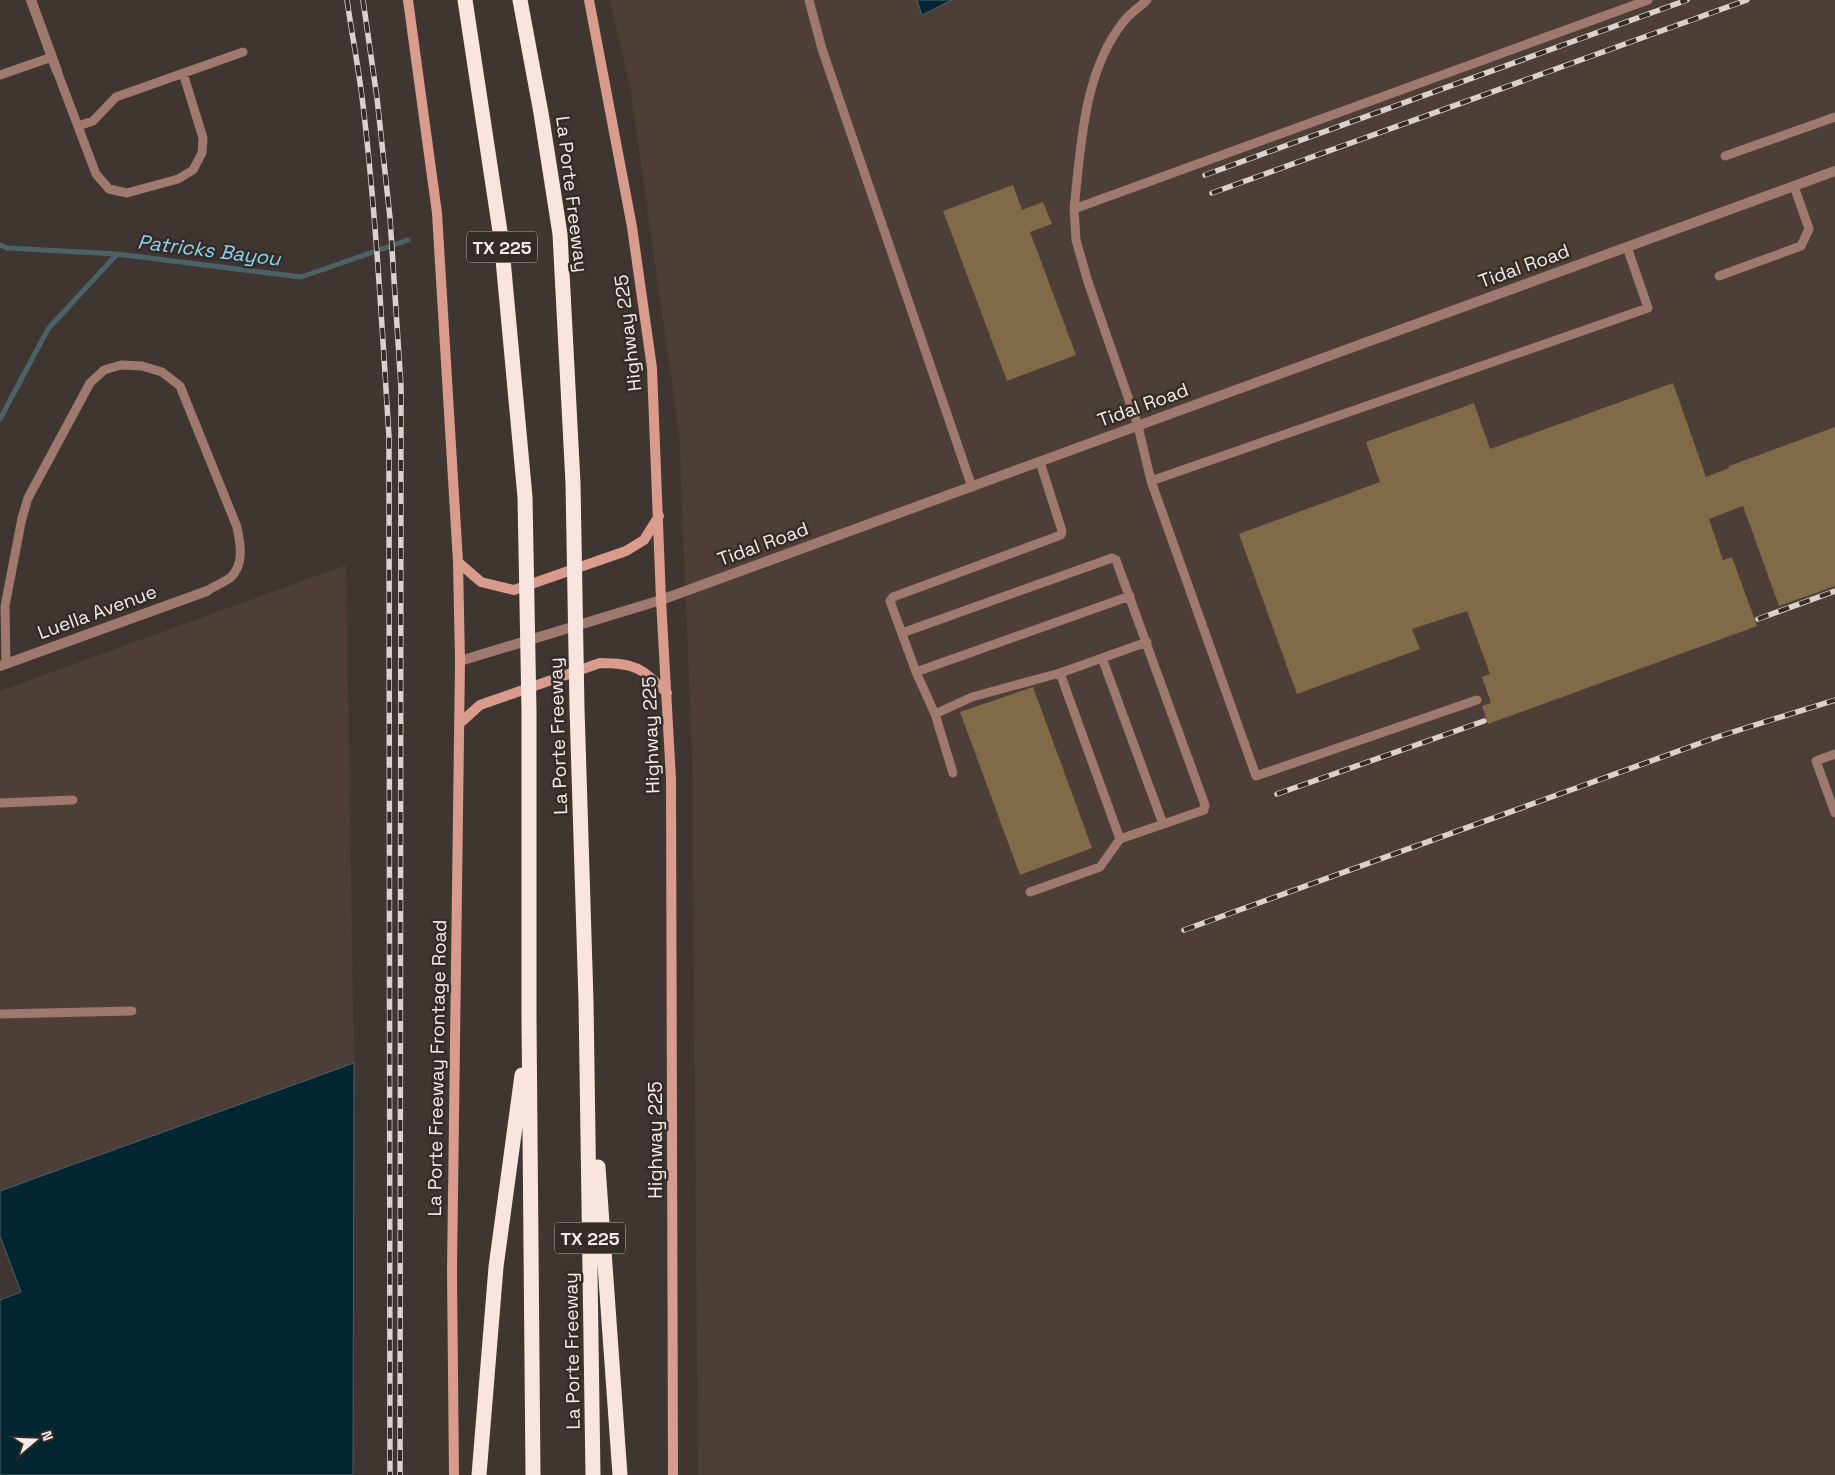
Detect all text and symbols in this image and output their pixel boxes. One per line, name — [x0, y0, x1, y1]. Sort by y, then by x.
street label: La Porte Freeway — [550, 114, 594, 274]
water label: Patricks Bayou — [136, 228, 284, 272]
road number: TX 225 — [467, 232, 537, 262]
street label: Tidal Road — [1475, 238, 1573, 294]
street label: Highway 225 — [608, 273, 648, 393]
street label: Tidal Road — [1094, 377, 1192, 433]
street label: Tidal Road — [714, 516, 812, 572]
street label: Luella Avenue — [34, 579, 160, 645]
street label: La Porte Freeway — [543, 657, 573, 815]
street label: Highway 225 — [636, 676, 666, 794]
street label: La Porte Freeway Frontage Road — [422, 919, 452, 1217]
street label: Highway 225 — [643, 1081, 668, 1199]
road number: TX 225 — [555, 1222, 625, 1254]
street label: La Porte Freeway — [558, 1272, 586, 1430]
north arrow — [10, 1415, 60, 1465]
text: N — [37, 1428, 57, 1443]

